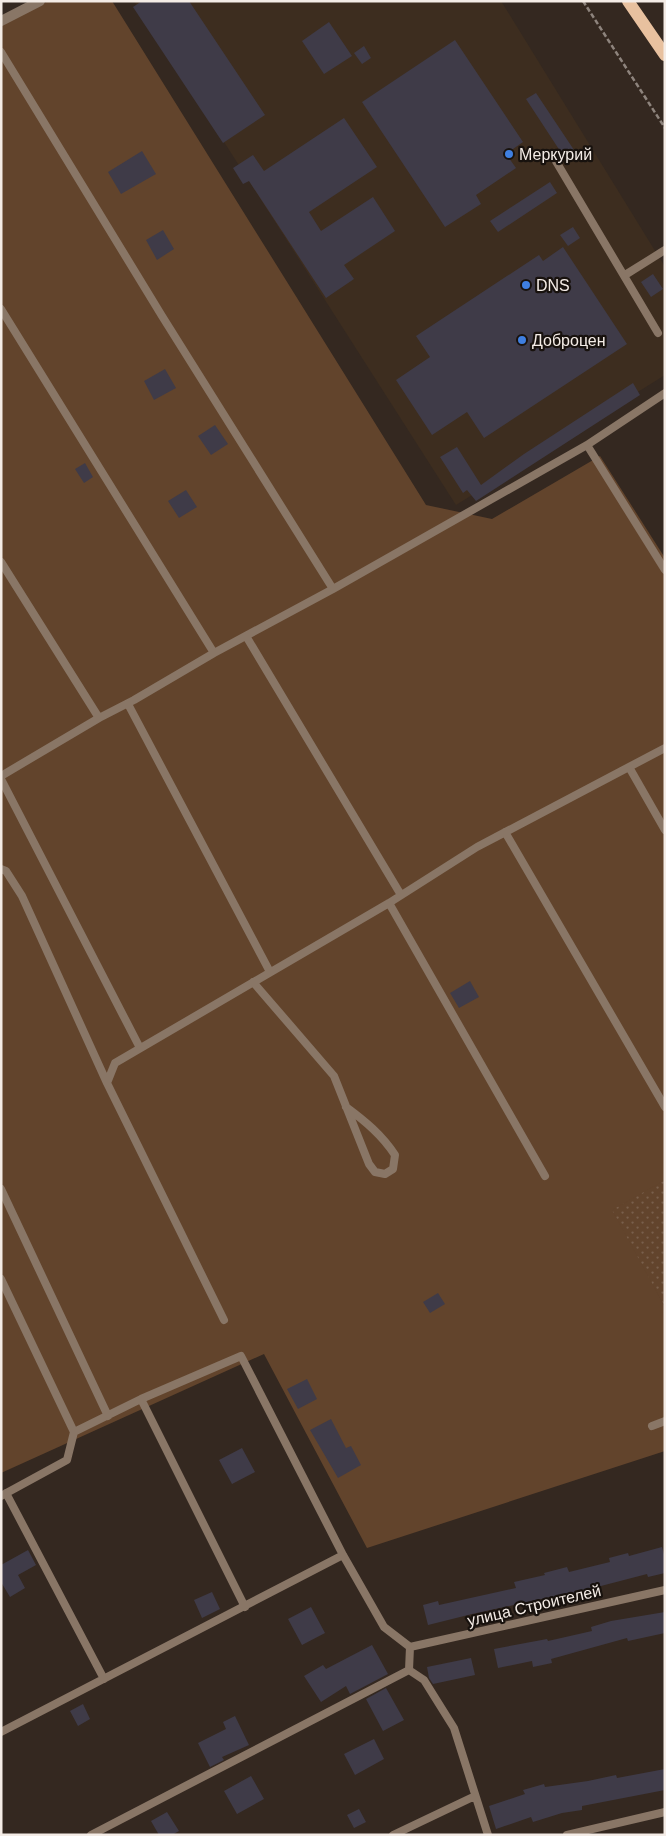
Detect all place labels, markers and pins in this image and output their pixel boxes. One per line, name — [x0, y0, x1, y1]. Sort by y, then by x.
place label: Меркурий — [519, 146, 592, 163]
marker: Меркурий — [503, 148, 515, 160]
place label: DNS — [536, 277, 570, 294]
marker: DNS — [520, 279, 532, 291]
place label: Доброцен — [532, 332, 606, 349]
marker: Доброцен — [516, 334, 528, 346]

